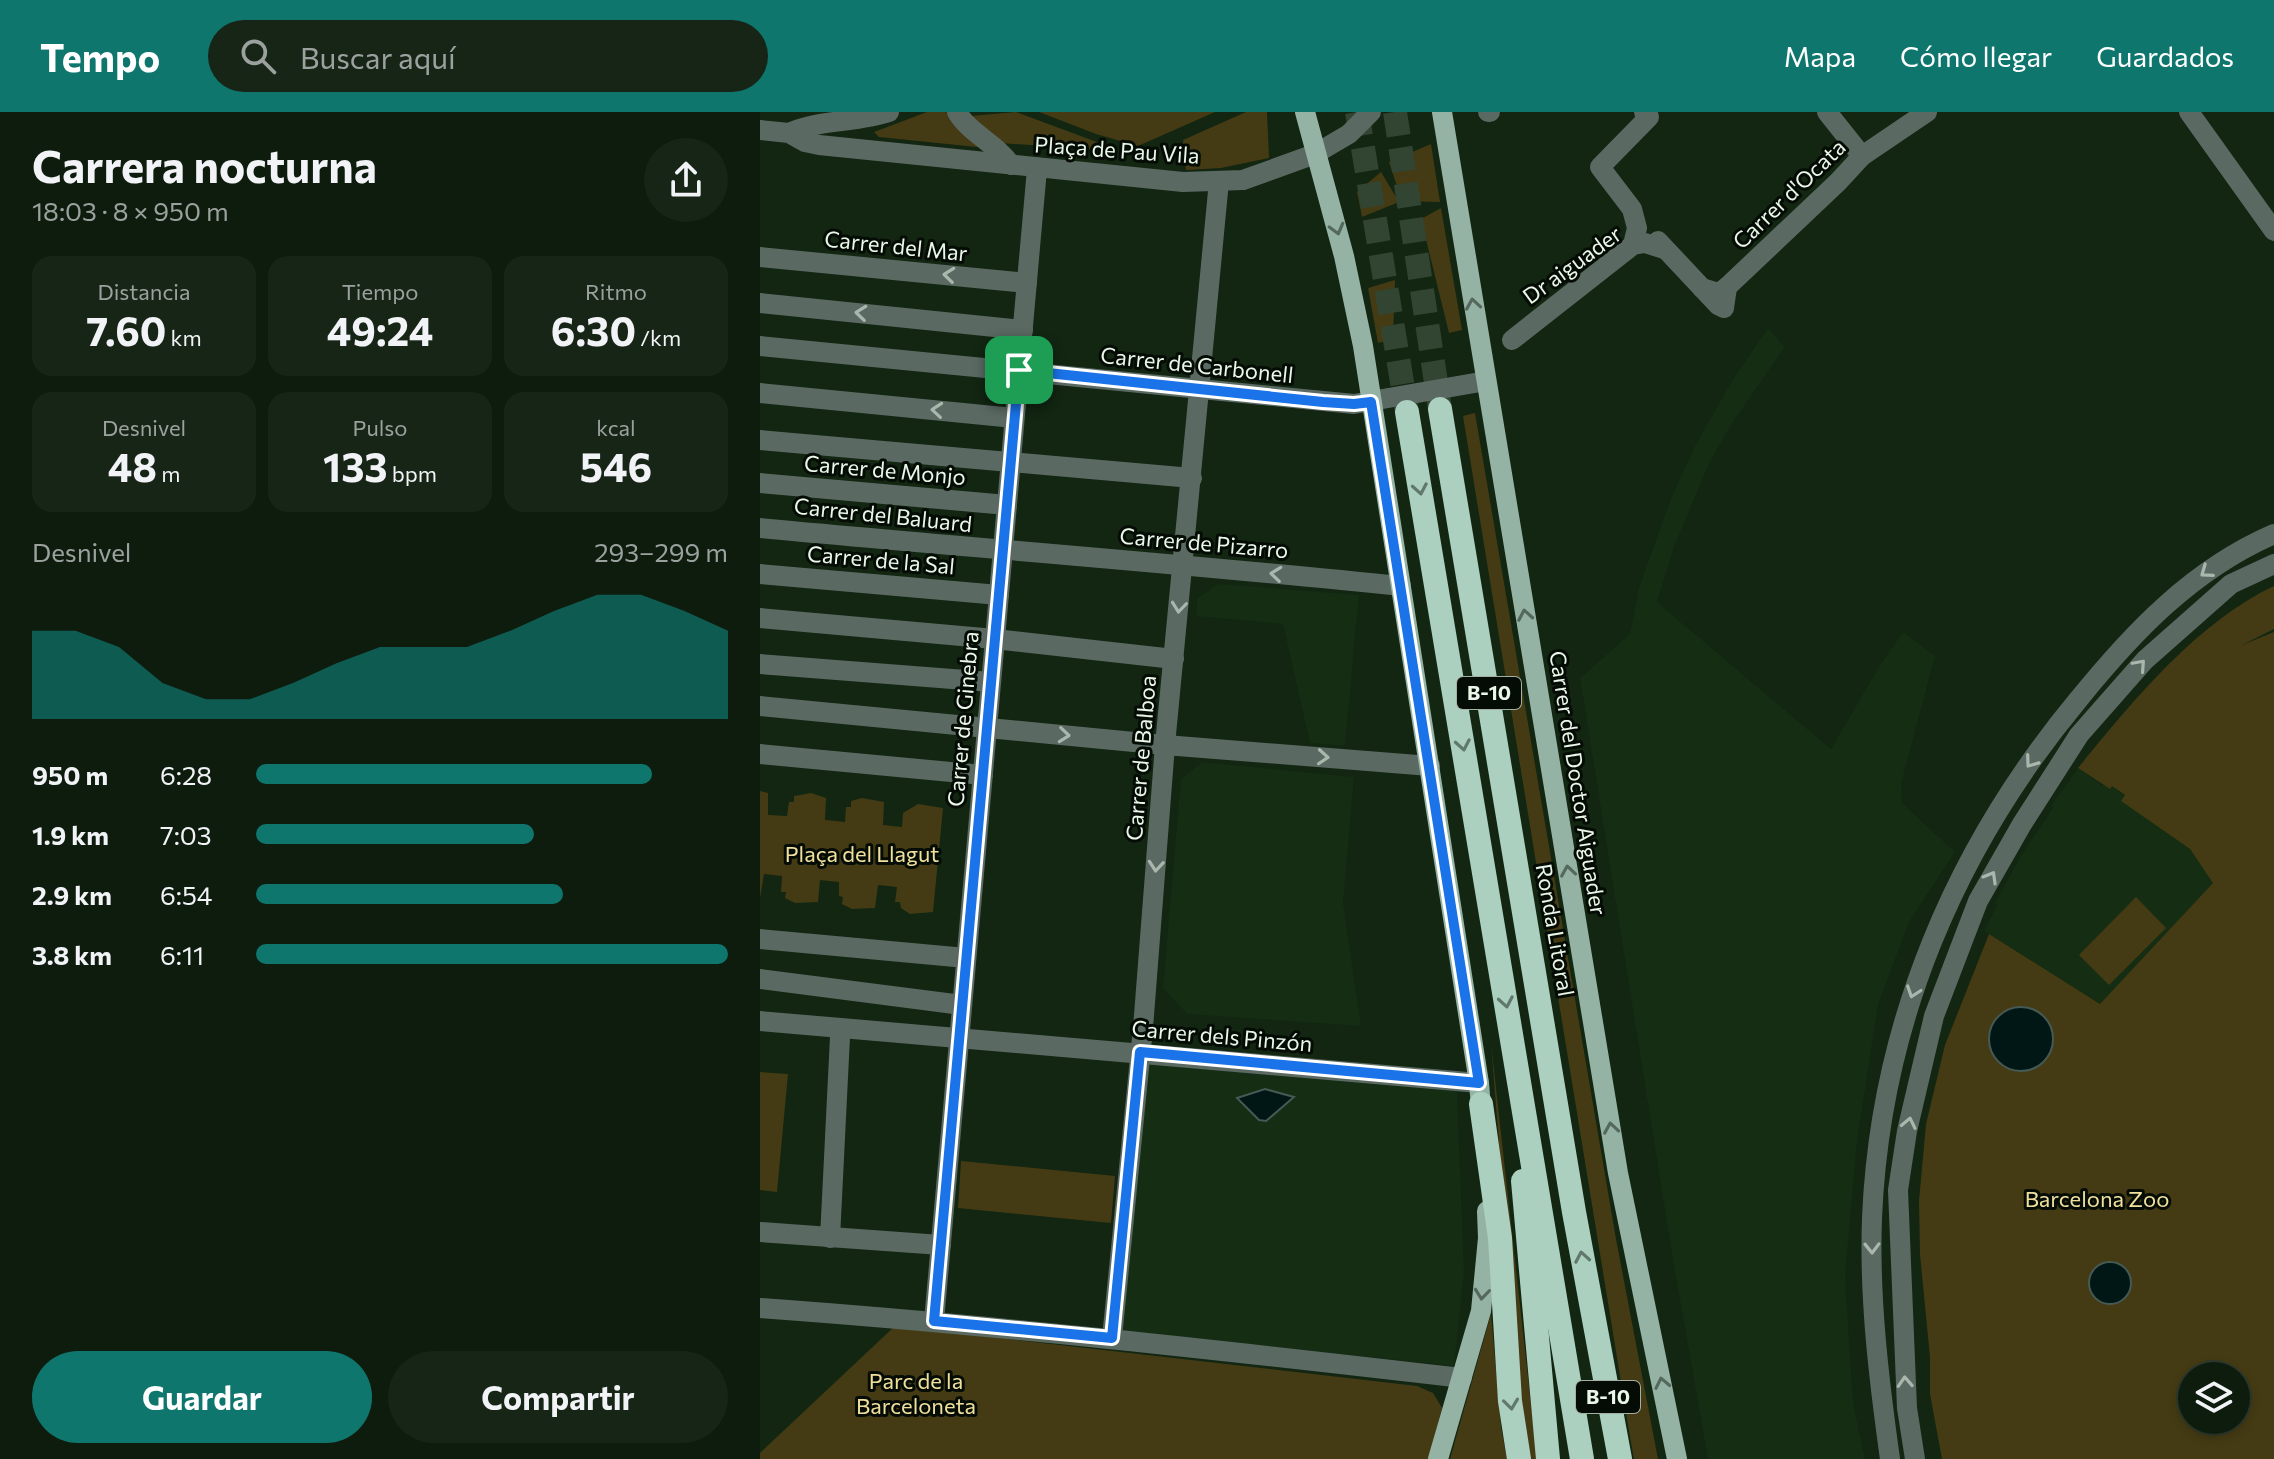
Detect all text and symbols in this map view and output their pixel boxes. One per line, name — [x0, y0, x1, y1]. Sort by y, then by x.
search box — [208, 20, 768, 92]
text: Tempo — [40, 33, 160, 80]
icon: search — [236, 34, 280, 78]
text: Buscar aquí — [300, 38, 456, 75]
text: Mapa — [1784, 39, 1856, 73]
text: Cómo llegar — [1900, 39, 2052, 73]
text: Guardados — [2096, 39, 2234, 73]
street label: Plaça de Pau Vila — [1033, 130, 1201, 169]
street label: Carrer d'Ocata — [1727, 133, 1851, 254]
text: Carrera nocturna — [32, 138, 377, 192]
button: share — [644, 138, 728, 222]
text: 18:03 · 8 × 950 m — [32, 195, 229, 226]
street label: Dr aiguader — [1517, 220, 1626, 309]
one-way arrow — [1328, 222, 1344, 236]
street label: Carrer del Mar — [823, 225, 969, 266]
one-way arrow — [942, 267, 955, 284]
text: Distancia — [98, 278, 190, 305]
text: Tiempo — [342, 278, 418, 305]
text: Ritmo — [585, 278, 647, 305]
one-way arrow — [1466, 297, 1483, 311]
text: 7.60 — [86, 305, 166, 354]
text: 49:24 — [327, 305, 433, 354]
text: 6:30 — [551, 305, 636, 354]
one-way arrow — [855, 305, 868, 322]
text: km — [166, 324, 202, 351]
text: /km — [636, 324, 681, 351]
pin — [985, 336, 1053, 404]
street label: Carrer de Carbonell — [1099, 341, 1295, 388]
icon: arrive — [997, 348, 1041, 392]
one-way arrow — [930, 402, 943, 419]
text: Desnivel — [102, 414, 186, 441]
text: Pulso — [353, 414, 407, 441]
text: kcal — [596, 414, 636, 441]
text: 48 — [108, 441, 157, 490]
text: 133 — [323, 441, 388, 490]
text: 546 — [580, 441, 652, 490]
street label: Carrer de Monjo — [803, 449, 967, 490]
text: m — [157, 460, 180, 487]
text: bpm — [388, 460, 437, 487]
one-way arrow — [1410, 482, 1427, 496]
street label: Carrer del Baluard — [793, 492, 973, 537]
street label: Carrer de Pizarro — [1119, 522, 1289, 563]
text: Desnivel — [32, 536, 131, 567]
text: 293–299 m — [594, 536, 728, 567]
street label: Carrer de la Sal — [806, 540, 956, 579]
one-way arrow — [2201, 562, 2215, 577]
one-way arrow — [1269, 565, 1282, 582]
one-way arrow — [1170, 601, 1187, 614]
one-way arrow — [1518, 608, 1535, 622]
street label: Carrer de Ginebra — [941, 630, 984, 808]
street label: Carrer del Doctor Aiguader — [1544, 649, 1613, 917]
one-way arrow — [2131, 660, 2145, 675]
street label: Carrer de Balboa — [1120, 674, 1161, 842]
road number: B-10 — [1457, 677, 1521, 709]
one-way arrow — [1058, 726, 1071, 743]
one-way arrow — [1454, 738, 1471, 752]
one-way arrow — [1317, 748, 1330, 765]
one-way arrow — [2026, 753, 2040, 768]
text: 950 m — [32, 759, 108, 790]
text: 6:28 — [160, 759, 212, 790]
text: 1.9 km — [32, 819, 109, 850]
text: 7:03 — [160, 819, 212, 850]
park label: Plaça del Llagut — [785, 840, 939, 867]
one-way arrow — [1148, 860, 1165, 873]
street label: Ronda Litoral — [1531, 862, 1580, 998]
one-way arrow — [1560, 864, 1577, 878]
one-way arrow — [1981, 871, 1997, 886]
text: 2.9 km — [32, 879, 112, 910]
text: 6:54 — [160, 879, 212, 910]
text: 3.8 km — [32, 939, 112, 970]
text: 6:11 — [160, 939, 204, 970]
one-way arrow — [1906, 985, 1922, 999]
one-way arrow — [1497, 995, 1514, 1008]
street label: Carrer dels Pinzón — [1131, 1014, 1313, 1057]
one-way arrow — [1900, 1116, 1917, 1130]
one-way arrow — [1603, 1121, 1620, 1135]
park label: Barcelona Zoo — [2025, 1185, 2169, 1212]
one-way arrow — [1863, 1242, 1881, 1255]
one-way arrow — [1575, 1251, 1592, 1264]
one-way arrow — [1474, 1287, 1491, 1300]
button: Guardar — [32, 1351, 372, 1443]
button: Compartir — [388, 1351, 728, 1443]
map controls — [2178, 1362, 2250, 1434]
button: layers — [2178, 1362, 2250, 1434]
park label: Parc de la Barceloneta — [856, 1367, 976, 1419]
one-way arrow — [1897, 1375, 1914, 1388]
one-way arrow — [1654, 1376, 1671, 1389]
road number: B-10 — [1576, 1381, 1640, 1413]
one-way arrow — [1502, 1398, 1519, 1411]

